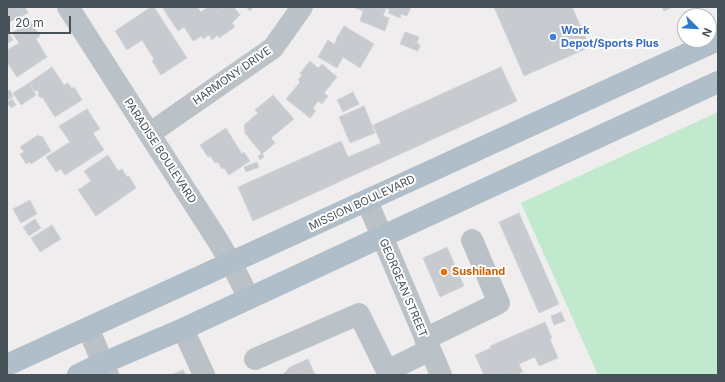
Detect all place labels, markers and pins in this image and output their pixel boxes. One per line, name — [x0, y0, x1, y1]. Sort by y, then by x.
place label: Work Depot/Sports Plus — [561, 24, 659, 50]
marker: Work Depot/Sports Plus — [548, 32, 558, 42]
place label: Sushiland — [452, 265, 505, 279]
marker: Sushiland — [439, 267, 449, 277]

